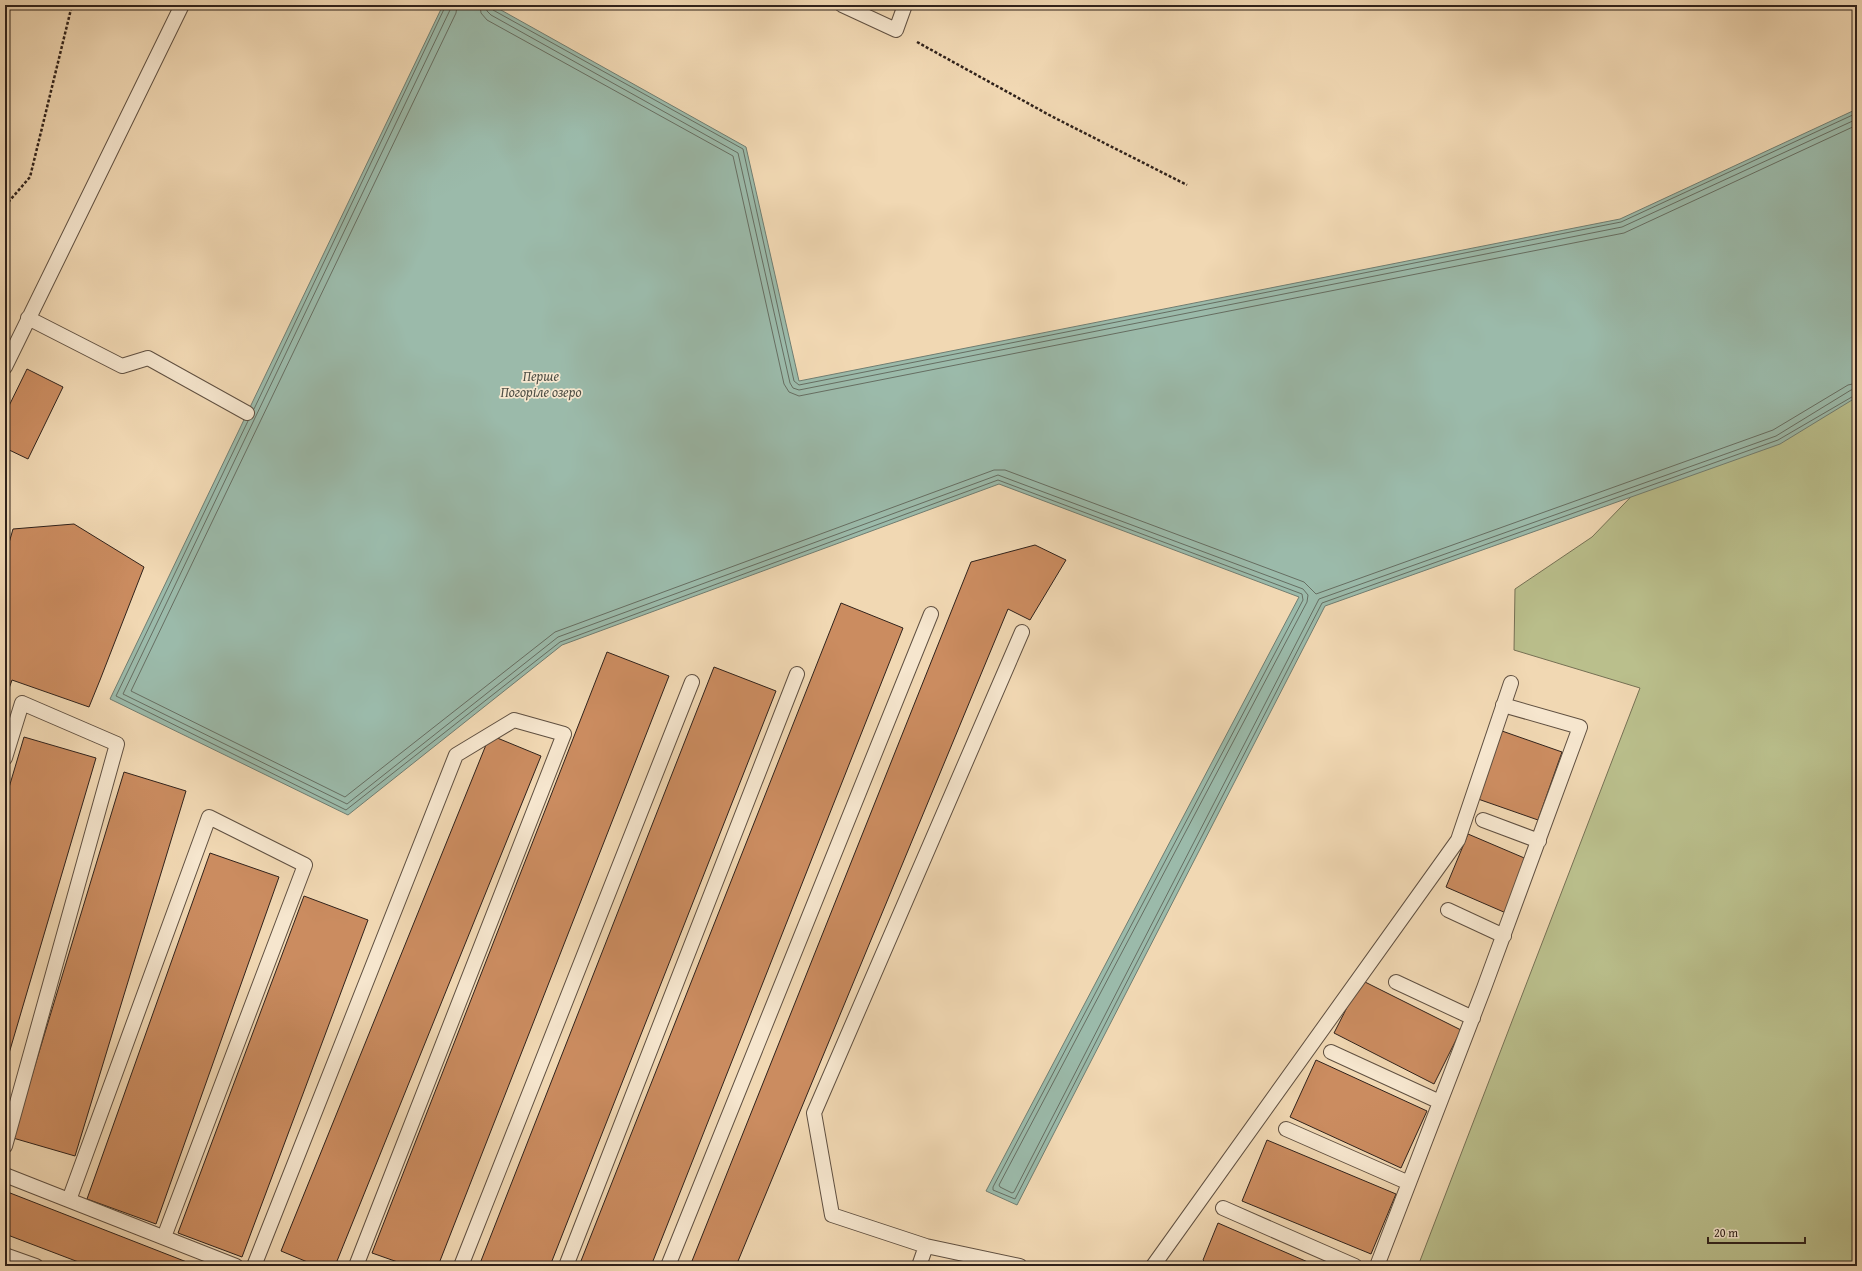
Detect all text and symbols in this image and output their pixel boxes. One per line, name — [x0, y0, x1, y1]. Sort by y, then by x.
water label: Перше Погоріле озеро — [501, 366, 581, 402]
scale bar — [1708, 1219, 1805, 1245]
text: 20 m — [1714, 1224, 1738, 1241]

